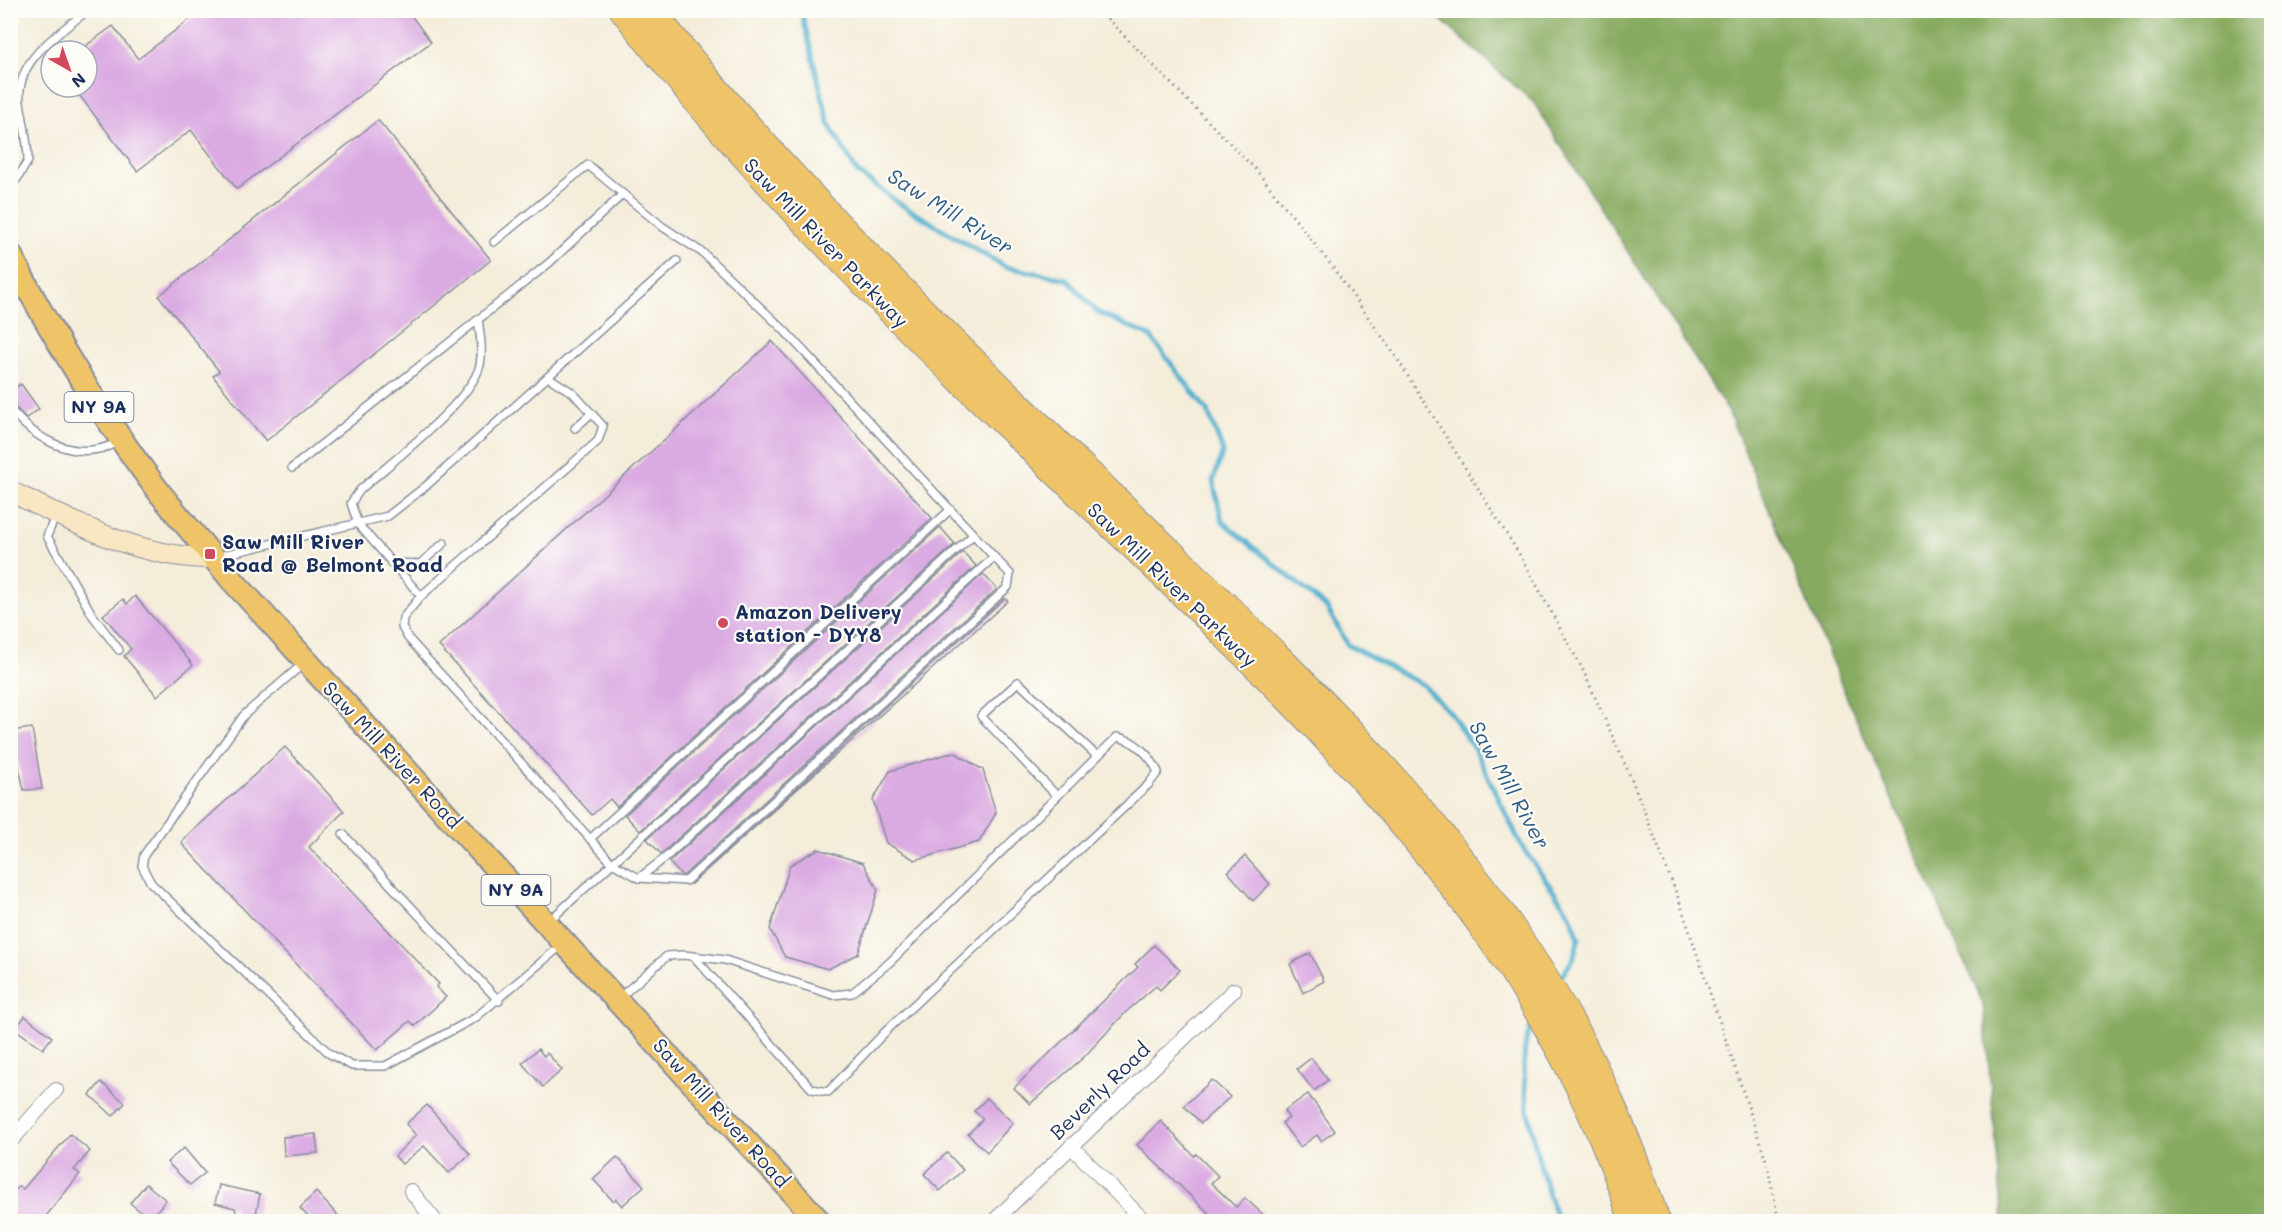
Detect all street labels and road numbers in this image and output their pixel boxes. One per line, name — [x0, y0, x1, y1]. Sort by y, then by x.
street label: Saw Mill River Parkway — [739, 152, 915, 333]
road number: NY 9A — [64, 392, 134, 422]
street label: Saw Mill River Parkway — [1082, 496, 1263, 672]
street label: Saw Mill River Road — [318, 675, 468, 834]
road number: NY 9A — [482, 875, 550, 905]
street label: Saw Mill River Road — [648, 1032, 796, 1192]
street label: Beverly Road — [1044, 1036, 1155, 1145]

